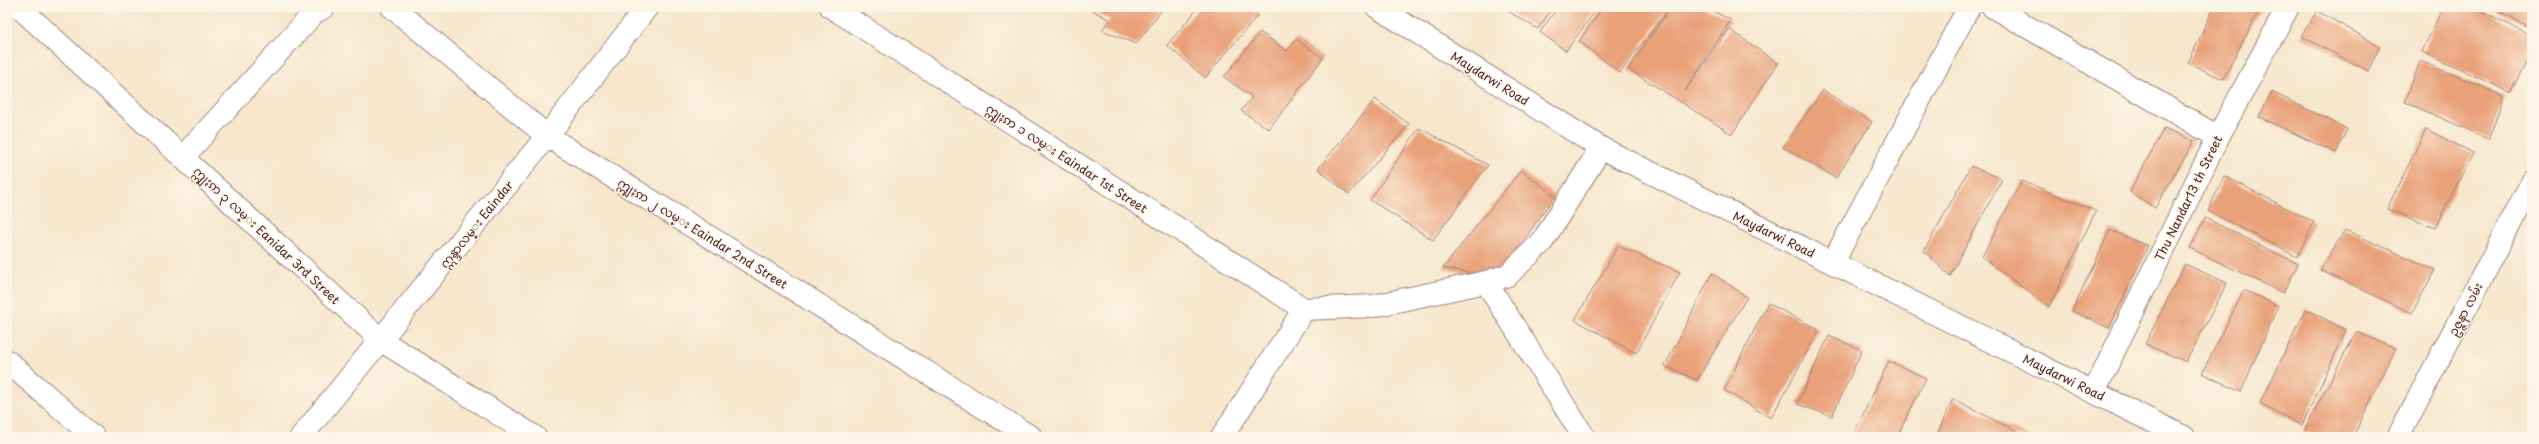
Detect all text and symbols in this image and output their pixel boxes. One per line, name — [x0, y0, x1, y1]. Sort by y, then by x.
street label: Maydarwi Road — [1447, 47, 1533, 109]
street label: ဣျႏၵာ ၁ လမ္း Eaindar 1st Street — [982, 99, 1151, 219]
street label: Thu Nandar13 th Street — [2150, 132, 2226, 264]
street label: ဣျႏၵာ ၃ လမ္း Eanidar 3rd Street — [188, 162, 344, 309]
street label: ဣျႏၵာ ၂ လမ္း Eaindar 2nd Street — [614, 173, 791, 295]
street label: ဣန္ဒာလမ္း Eaindar — [435, 176, 519, 273]
street label: Maydarwi Road — [1730, 206, 1818, 262]
street label: ဥဇ္ဇနာ လမ်း — [2443, 279, 2489, 340]
street label: Maydarwi Road — [2020, 349, 2108, 405]

